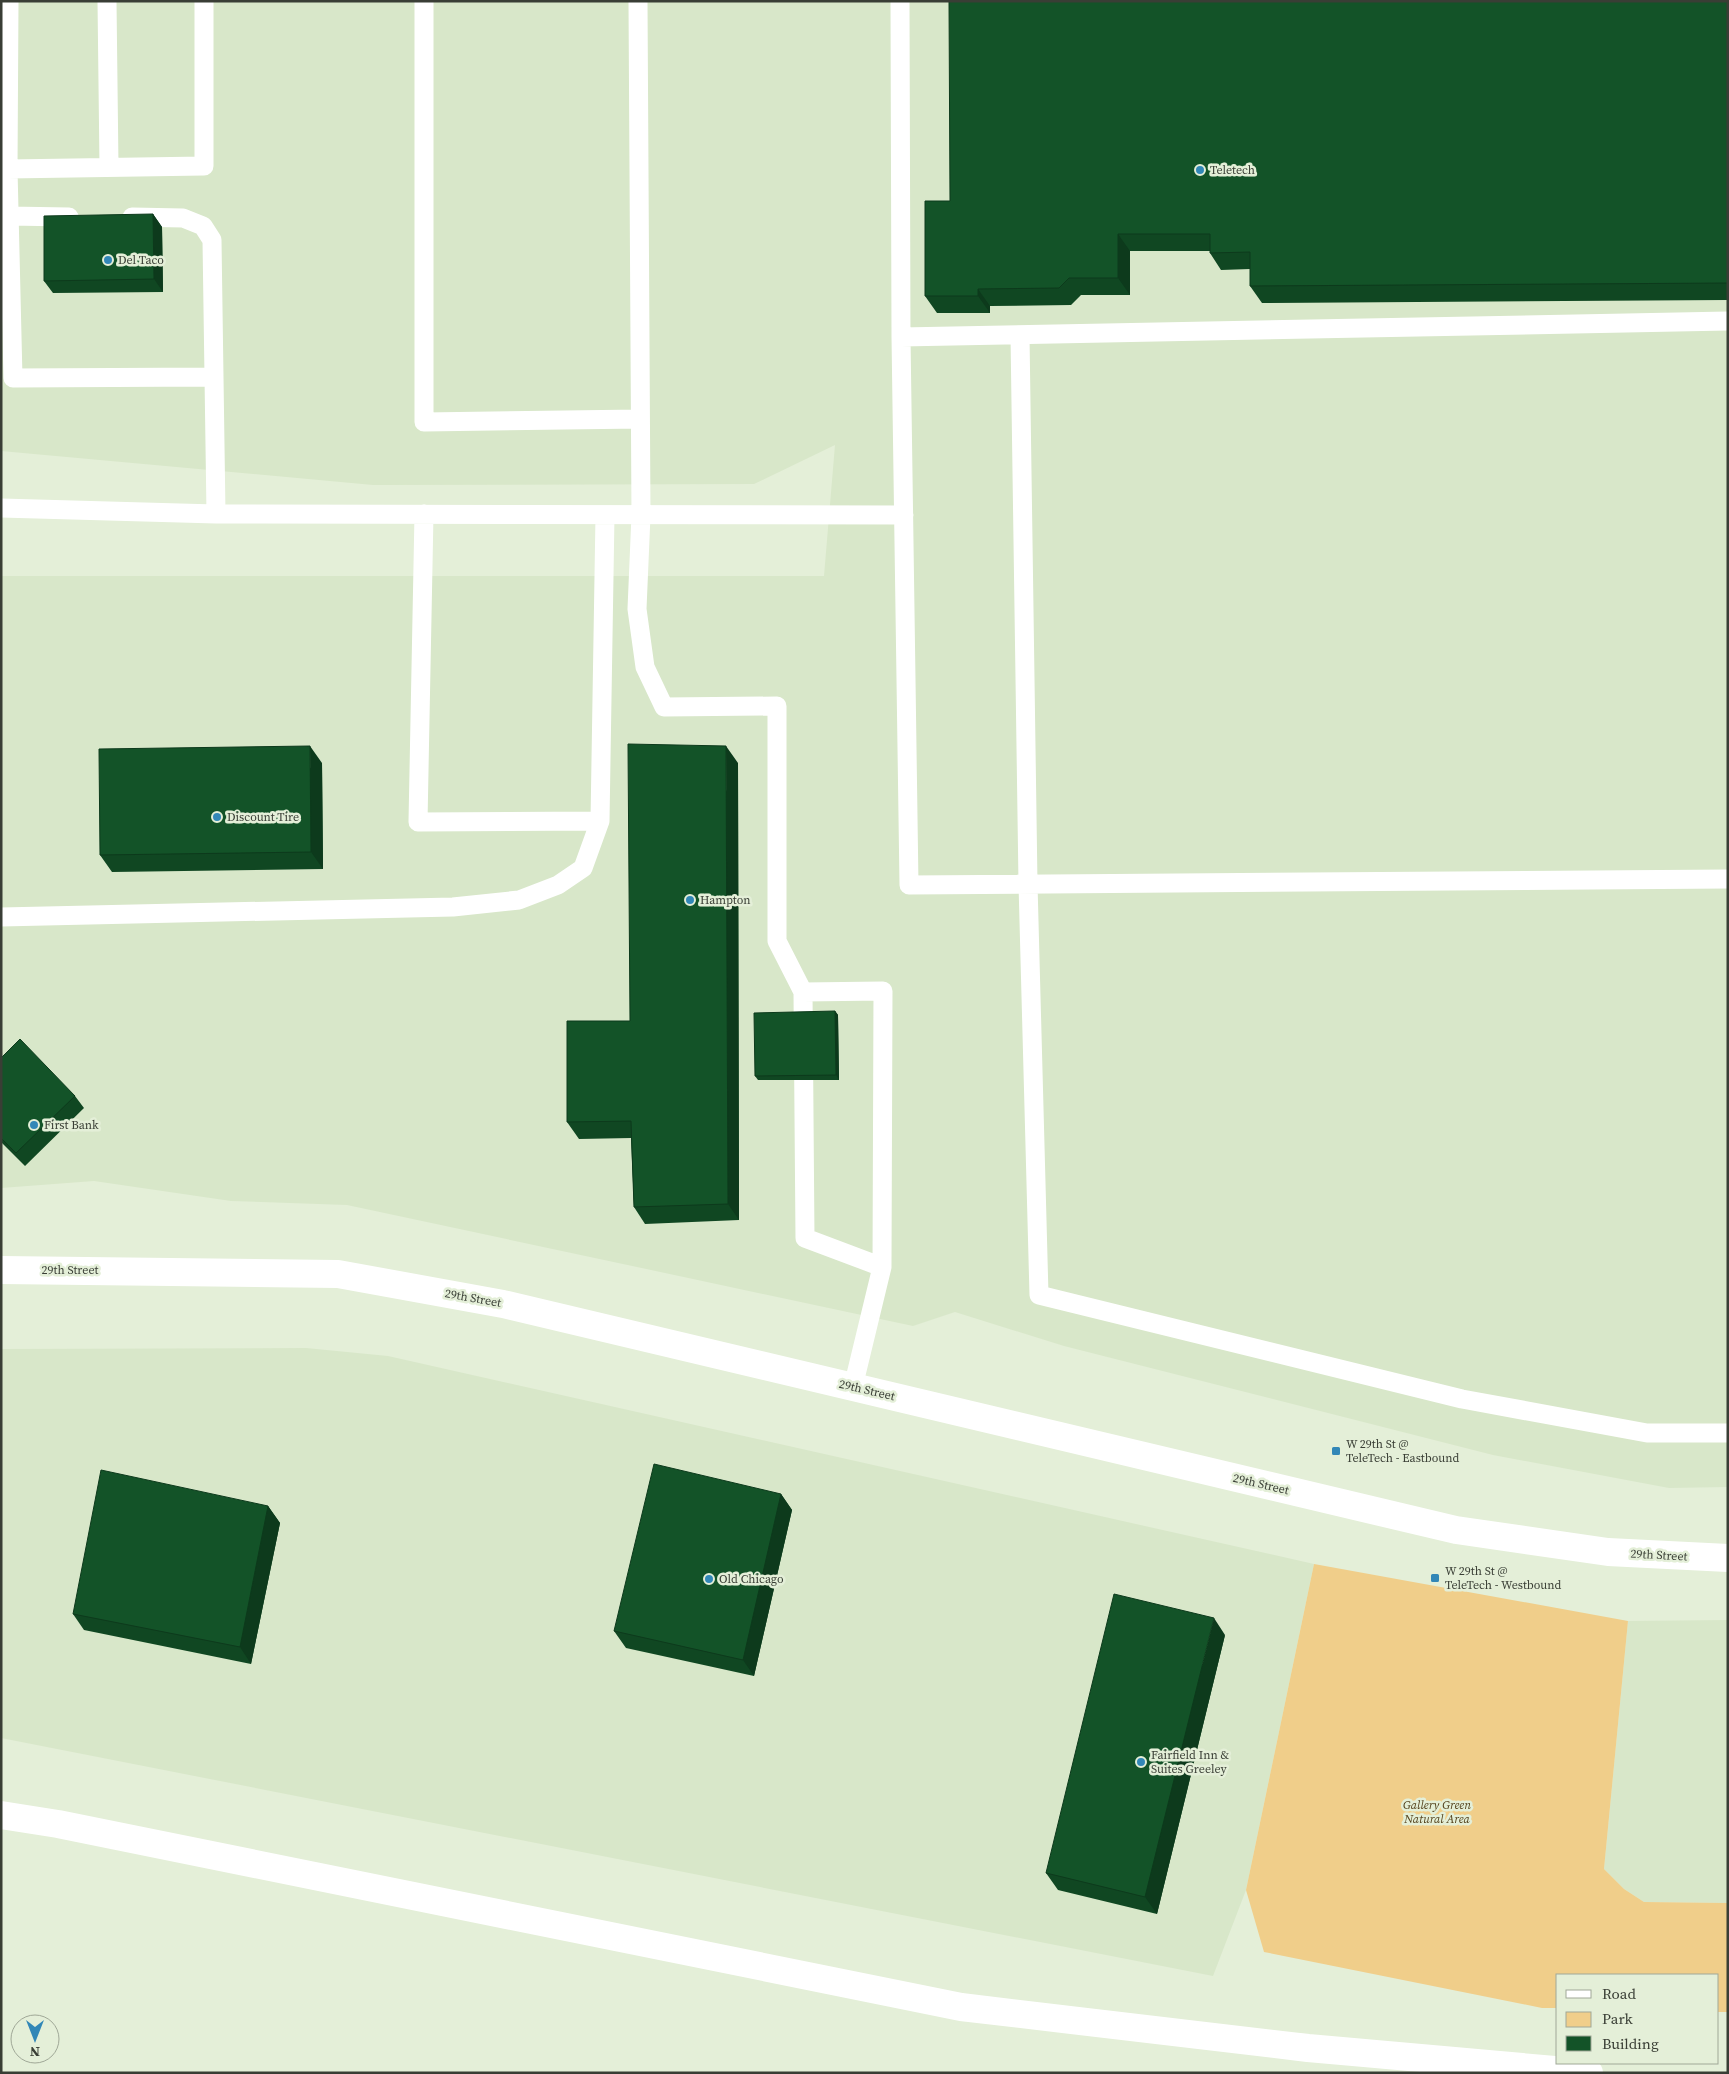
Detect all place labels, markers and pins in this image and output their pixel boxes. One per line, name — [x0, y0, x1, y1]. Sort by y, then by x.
place label: Teletech — [1210, 162, 1255, 178]
marker: Teletech — [1194, 164, 1206, 176]
place label: Del Taco — [118, 252, 164, 268]
marker: Del Taco — [102, 254, 114, 266]
place label: Discount Tire — [227, 809, 299, 825]
marker: Discount Tire — [211, 811, 223, 823]
place label: Hampton — [700, 892, 751, 908]
marker: Hampton — [684, 894, 696, 906]
place label: First Bank — [44, 1117, 99, 1133]
marker: First Bank — [28, 1119, 40, 1131]
place label: W 29th St @ TeleTech - Eastbound — [1346, 1436, 1459, 1466]
marker: W 29th St @ TeleTech - Eastbound — [1330, 1445, 1342, 1457]
place label: W 29th St @ TeleTech - Westbound — [1445, 1563, 1562, 1593]
place label: Old Chicago — [719, 1571, 784, 1587]
marker: W 29th St @ TeleTech - Westbound — [1429, 1572, 1441, 1584]
marker: Old Chicago — [703, 1573, 715, 1585]
place label: Fairfield Inn & Suites Greeley — [1151, 1747, 1229, 1777]
marker: Fairfield Inn & Suites Greeley — [1135, 1756, 1147, 1768]

